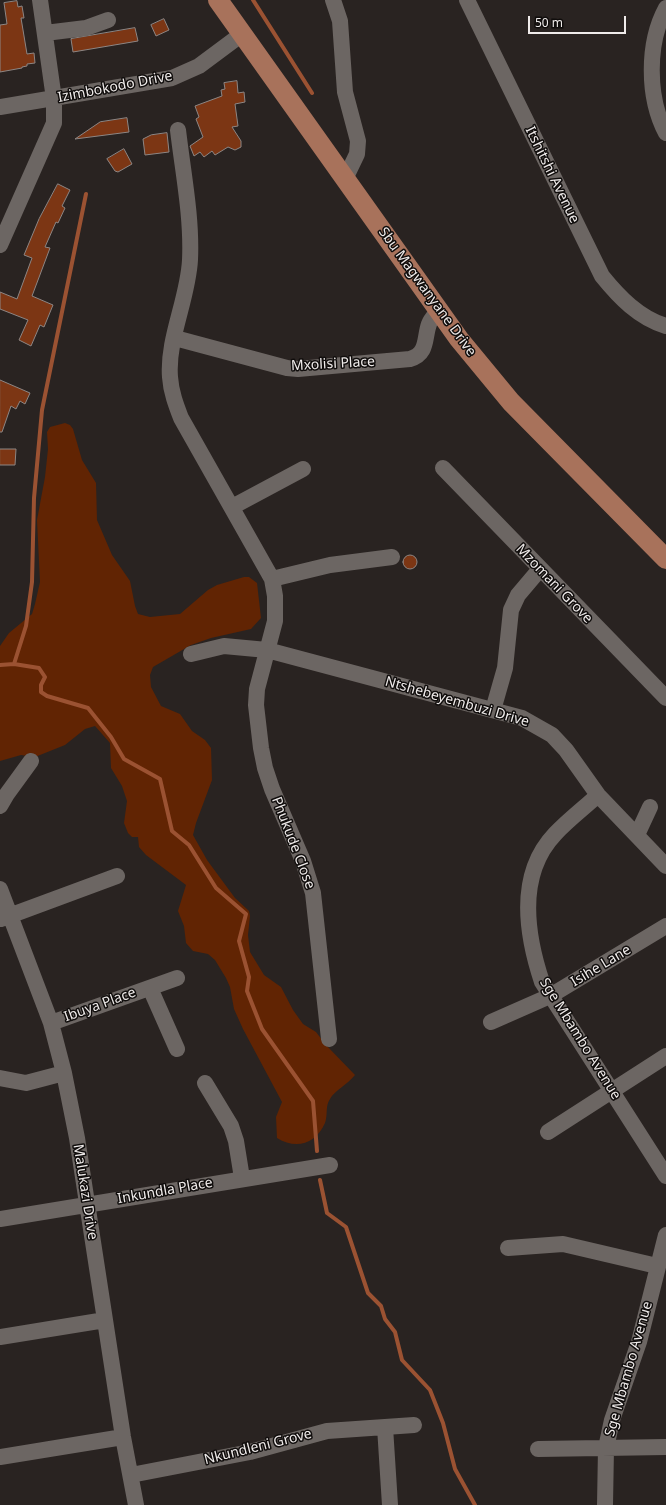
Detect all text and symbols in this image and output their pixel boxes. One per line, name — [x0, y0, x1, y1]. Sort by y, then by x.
scale bar — [530, 8, 628, 34]
text: 50 m — [535, 14, 563, 31]
street label: Izimbokodo Drive — [56, 68, 174, 106]
street label: Itshitshi Avenue — [521, 124, 583, 226]
street label: Sbu Magwanyane Drive — [375, 224, 479, 360]
street label: Mxolisi Place — [291, 353, 375, 375]
street label: Mzomani Grove — [512, 541, 596, 627]
street label: Ntshebeyembuzi Drive — [383, 673, 531, 731]
street label: Phukude Close — [268, 794, 318, 892]
street label: Isihe Lane — [568, 942, 634, 990]
street label: Sge Mbambo Avenue — [536, 975, 624, 1103]
street label: Ibuya Place — [62, 984, 138, 1026]
street label: Malukazi Drive — [69, 1143, 101, 1241]
street label: Inkundla Place — [116, 1174, 214, 1208]
street label: Sge Mbambo Avenue — [602, 1299, 656, 1439]
street label: Nkundleni Grove — [202, 1426, 314, 1468]

